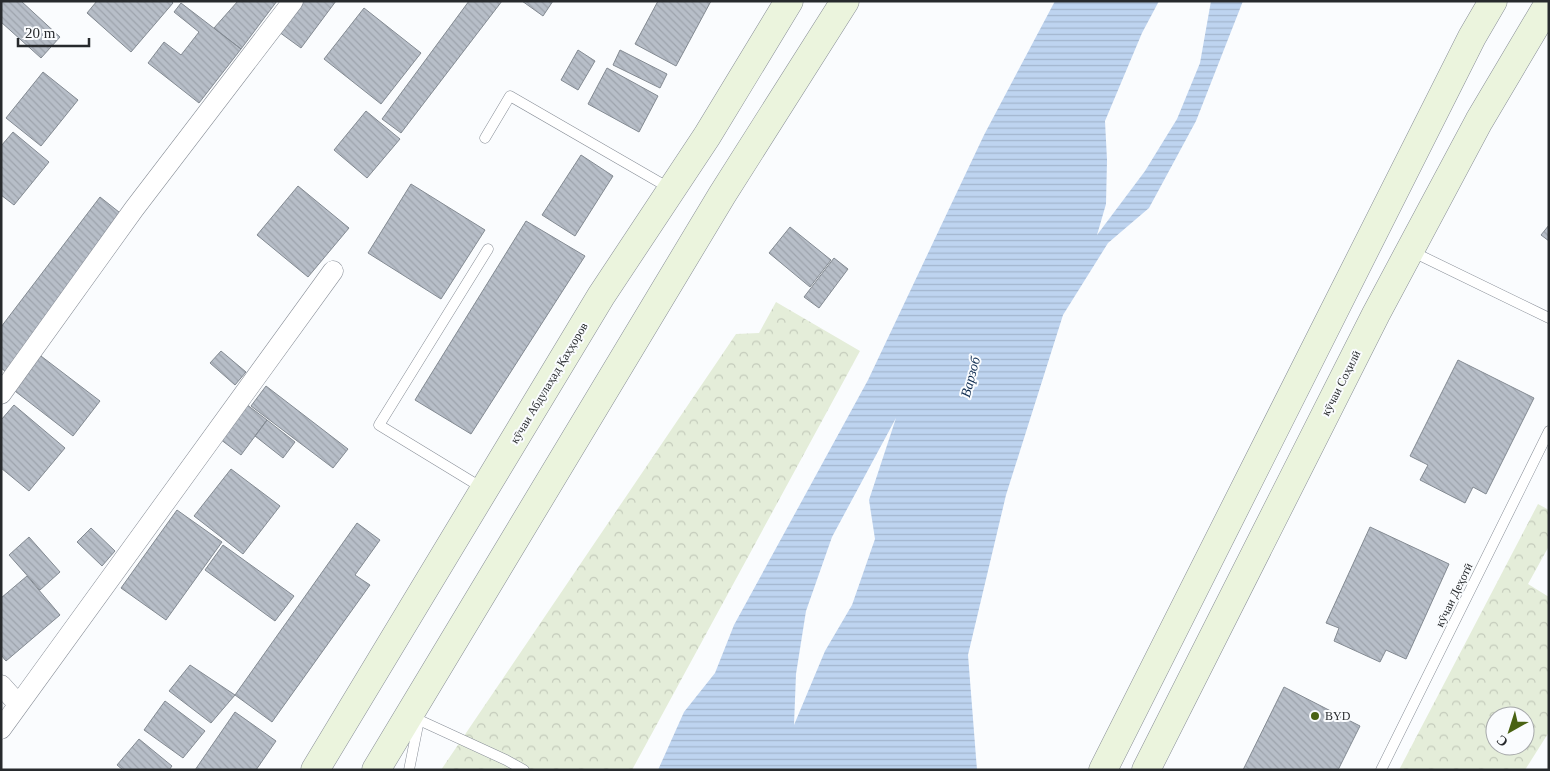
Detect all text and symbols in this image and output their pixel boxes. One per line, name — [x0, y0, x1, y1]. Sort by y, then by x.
scale bar — [18, 15, 89, 47]
text: 20 m — [25, 25, 56, 41]
street label: кӯчаи Абдулаҳад Қаҳҳоров — [507, 320, 591, 446]
street label: кӯчаи Соҳилӣ — [1319, 347, 1364, 418]
water label: Варзоб — [958, 354, 983, 399]
street label: кӯчаи Деҳотӣ — [1432, 560, 1476, 629]
north arrow — [1485, 706, 1535, 756]
place label: BYD — [1325, 709, 1351, 723]
marker: BYD — [1309, 710, 1321, 722]
text: С — [1493, 732, 1511, 750]

